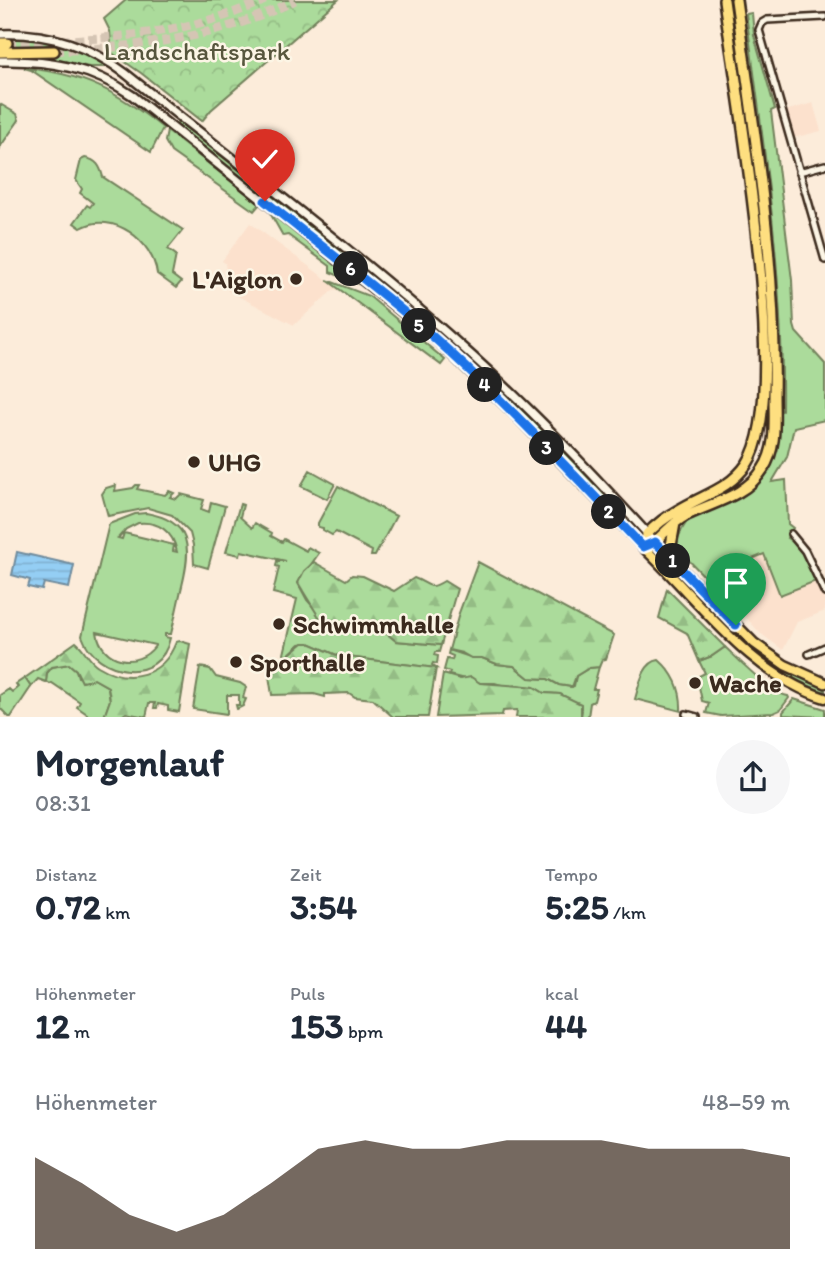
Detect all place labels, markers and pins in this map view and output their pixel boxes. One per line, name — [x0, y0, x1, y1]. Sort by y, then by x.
pin — [235, 129, 295, 201]
pin: 6 — [334, 252, 368, 286]
place label: L'Aiglon — [192, 263, 282, 295]
marker: L'Aiglon — [288, 271, 304, 287]
pin: 5 — [402, 308, 436, 344]
pin: 4 — [468, 368, 503, 402]
pin: 3 — [530, 430, 564, 466]
place label: UHG — [208, 446, 261, 478]
marker: UHG — [186, 454, 202, 470]
pin: 2 — [592, 494, 626, 530]
pin: 1 — [656, 544, 690, 578]
pin — [706, 553, 766, 625]
place label: Schwimmhalle — [293, 608, 454, 640]
marker: Schwimmhalle — [271, 616, 287, 632]
place label: Sporthalle — [250, 646, 365, 678]
marker: Sporthalle — [228, 654, 244, 670]
place label: Wache — [709, 667, 782, 699]
marker: Wache — [687, 675, 703, 691]

